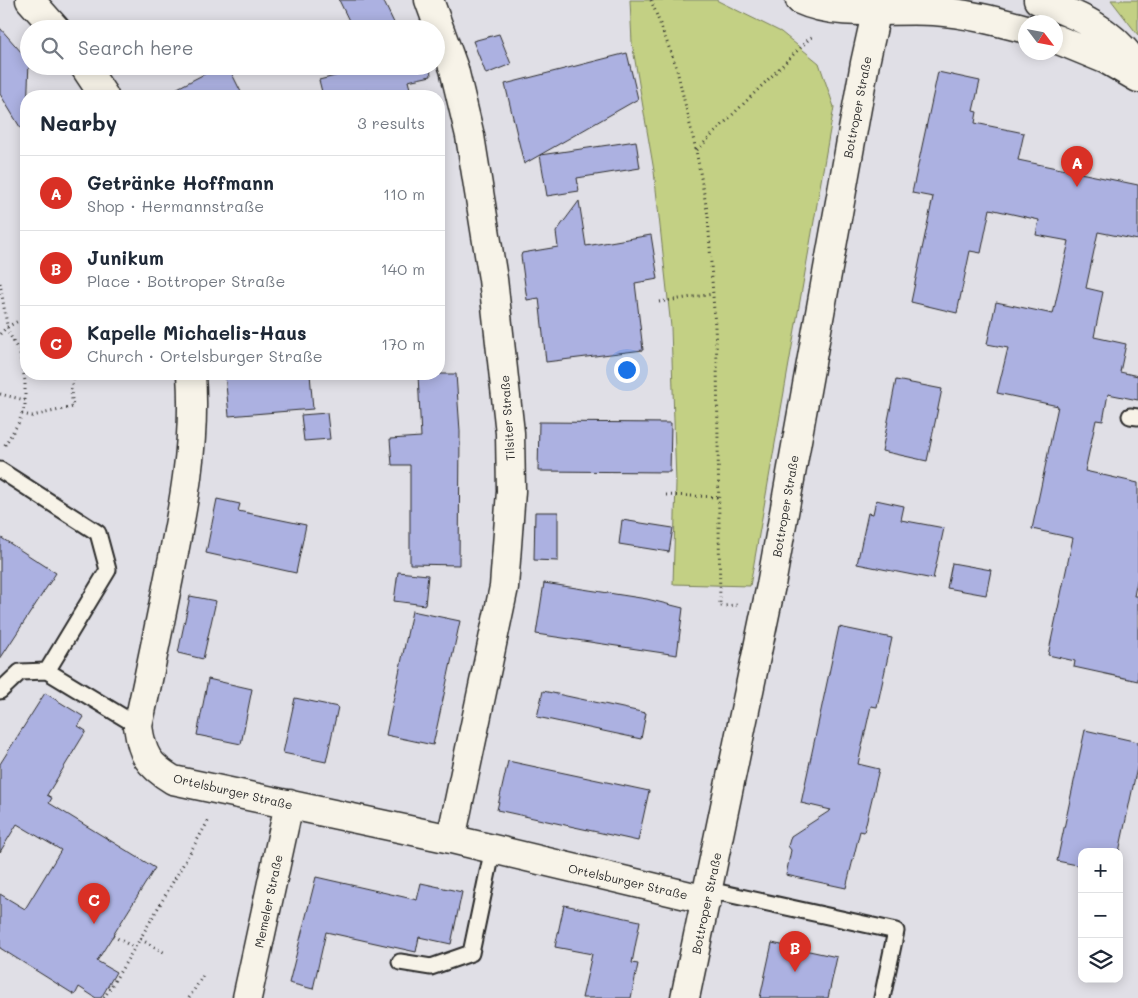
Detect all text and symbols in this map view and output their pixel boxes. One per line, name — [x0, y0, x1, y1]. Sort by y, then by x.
north arrow — [1018, 15, 1063, 60]
search box — [20, 20, 445, 75]
icon: search — [38, 34, 66, 62]
text: Search here — [78, 35, 194, 60]
street label: Bottroper Straße — [839, 55, 875, 159]
text: Nearby — [40, 109, 117, 136]
text: 3 results — [357, 112, 425, 133]
pin: A — [1061, 146, 1093, 187]
text: Getränke Hoffmann — [87, 170, 274, 195]
text: A — [50, 183, 62, 204]
text: 110 m — [383, 183, 425, 204]
text: Shop · Hermannstraße — [87, 195, 264, 216]
text: Junikum — [87, 245, 164, 270]
text: B — [51, 258, 61, 279]
text: 140 m — [381, 258, 425, 279]
text: Place · Bottroper Straße — [87, 270, 285, 291]
text: Kapelle Michaelis-Haus — [87, 320, 307, 345]
text: C — [50, 333, 62, 354]
text: 170 m — [381, 333, 425, 354]
text: Church · Ortelsburger Straße — [87, 345, 323, 366]
your location — [614, 357, 640, 383]
street label: Tilsiter Straße — [496, 375, 518, 461]
street label: Bottroper Straße — [768, 454, 802, 558]
street label: Ortelsburger Straße — [172, 769, 294, 813]
map controls — [1078, 848, 1123, 983]
button: + — [1078, 848, 1123, 893]
street label: Bottroper Straße — [687, 851, 725, 955]
street label: Memeler Straße — [250, 853, 286, 949]
street label: Ortelsburger Straße — [567, 859, 689, 903]
pin: C — [78, 883, 110, 924]
button: − — [1078, 893, 1123, 938]
pin: B — [779, 931, 811, 972]
button: layers — [1078, 938, 1123, 983]

